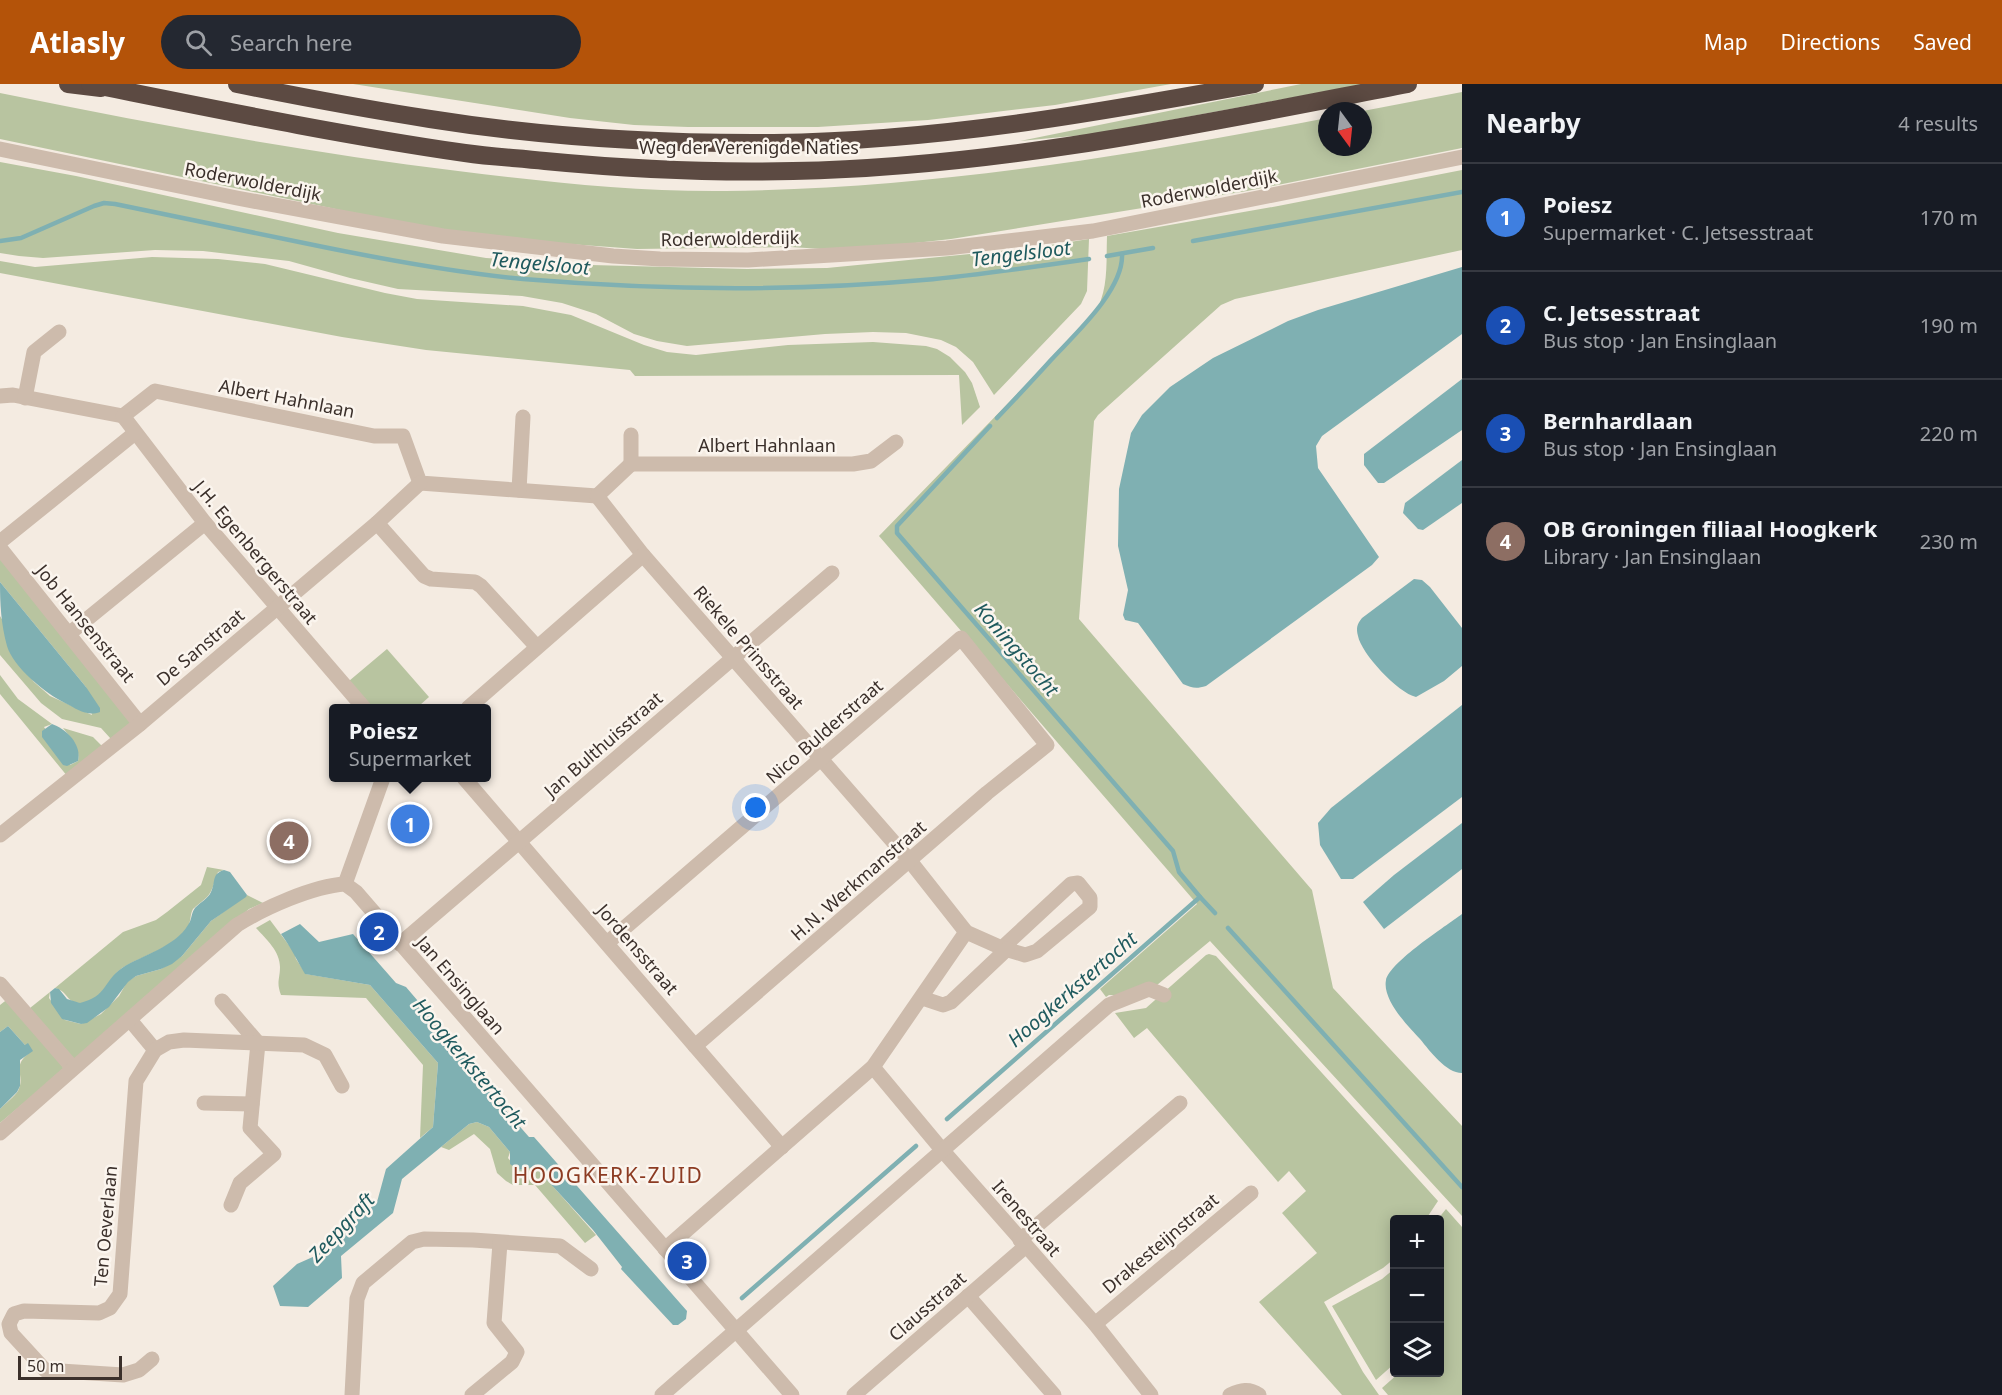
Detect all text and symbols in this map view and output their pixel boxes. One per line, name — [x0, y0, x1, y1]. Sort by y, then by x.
search box — [161, 15, 581, 69]
text: Atlasly — [30, 23, 125, 61]
icon: search — [182, 26, 215, 59]
text: Search here — [230, 27, 352, 57]
text: Map — [1704, 28, 1748, 56]
text: Directions — [1781, 28, 1880, 56]
text: Saved — [1913, 28, 1972, 56]
north arrow — [1318, 102, 1372, 156]
text: Nearby — [1486, 105, 1581, 141]
text: 4 results — [1898, 110, 1978, 137]
street label: Weg der Verenigde Naties — [639, 135, 859, 159]
street label: Roderwolderdijk — [183, 156, 324, 206]
street label: Roderwolderdijk — [1139, 163, 1280, 213]
text: Poiesz — [1543, 189, 1612, 219]
text: 1 — [1500, 204, 1511, 231]
text: 170 m — [1920, 204, 1978, 231]
text: Supermarket · C. Jetsesstraat — [1543, 219, 1813, 246]
street label: Roderwolderdijk — [660, 225, 800, 251]
water label: Tengelsloot — [970, 233, 1074, 272]
water label: Tengelsloot — [489, 245, 592, 281]
text: C. Jetsesstraat — [1543, 297, 1700, 327]
text: 2 — [1500, 312, 1511, 339]
text: 190 m — [1920, 312, 1978, 339]
text: Bus stop · Jan Ensinglaan — [1543, 327, 1777, 354]
street label: Albert Hahnlaan — [217, 373, 357, 423]
text: Bernhardlaan — [1543, 405, 1693, 435]
text: 3 — [1500, 420, 1511, 447]
text: 220 m — [1920, 420, 1978, 447]
street label: Albert Hahnlaan — [698, 433, 836, 457]
text: Bus stop · Jan Ensinglaan — [1543, 435, 1777, 462]
street label: J.H. Egenbergerstraat — [187, 473, 324, 629]
text: OB Groningen filiaal Hoogkerk — [1543, 513, 1877, 543]
text: 4 — [1500, 528, 1511, 555]
text: 230 m — [1920, 528, 1978, 555]
text: Library · Jan Ensinglaan — [1543, 543, 1761, 570]
street label: Job Hansenstraat — [30, 558, 141, 687]
street label: Riekele Prinsstraat — [688, 580, 810, 714]
water label: Koningstocht — [969, 596, 1066, 703]
street label: De Sanstraat — [151, 603, 249, 691]
street label: Nico Bulderstraat — [760, 673, 888, 788]
street label: Jan Bulthuisstraat — [537, 686, 668, 803]
popup — [329, 704, 491, 782]
text: Poiesz — [349, 715, 418, 745]
text: Supermarket — [349, 745, 471, 772]
your location — [741, 793, 770, 822]
pin: 1 — [390, 802, 430, 846]
street label: H.N. Werkmanstraat — [785, 814, 931, 945]
pin: 4 — [270, 818, 308, 864]
street label: Jordensstraat — [591, 897, 684, 1000]
pin: 2 — [360, 910, 398, 954]
water label: Hoogkerkstertocht — [1001, 924, 1144, 1053]
street label: Jan Ensinglaan — [410, 929, 511, 1039]
water label: Hoogkerkstertocht — [407, 992, 534, 1135]
district label: HOOGKERK-ZUID — [513, 1161, 703, 1189]
street label: Ten Oeverlaan — [88, 1165, 122, 1287]
street label: Irenestraat — [987, 1175, 1067, 1262]
water label: Zeepgraft — [301, 1185, 381, 1268]
street label: Drakesteijnstraat — [1097, 1187, 1223, 1299]
map controls — [1390, 1215, 1444, 1377]
button: + — [1390, 1215, 1444, 1269]
pin: 3 — [668, 1238, 706, 1284]
street label: Clausstraat — [883, 1266, 971, 1346]
button: − — [1390, 1269, 1444, 1323]
button: layers — [1390, 1323, 1444, 1377]
scale bar — [18, 1353, 122, 1380]
text: 50 m — [27, 1355, 64, 1377]

